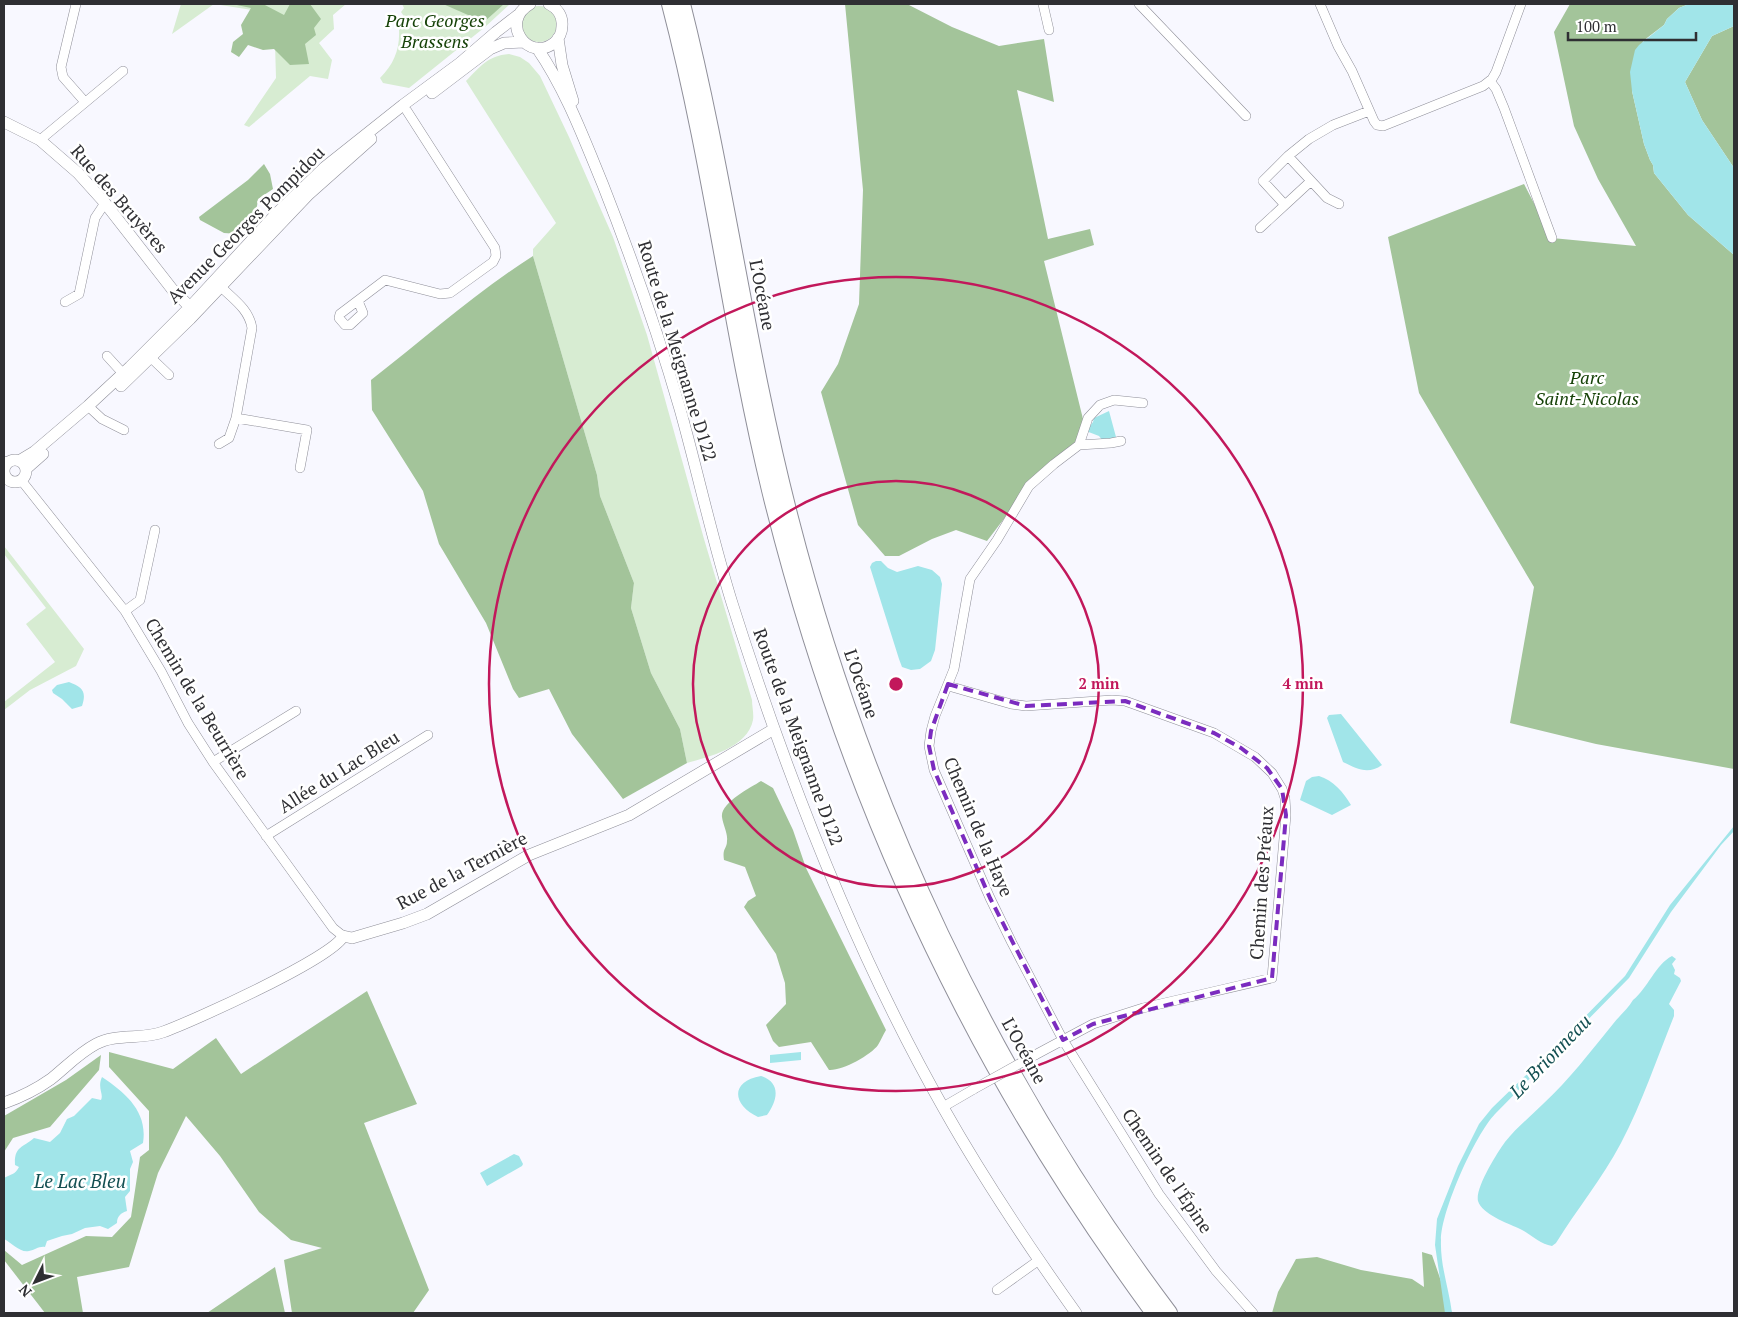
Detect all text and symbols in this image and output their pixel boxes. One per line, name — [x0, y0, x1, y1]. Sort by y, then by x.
park label: Parc Georges Brassens — [384, 8, 485, 53]
scale bar — [1568, 10, 1696, 42]
text: 100 m — [1576, 16, 1617, 36]
street label: Rue des Bruyères — [66, 139, 174, 258]
street label: Avenue Georges Pompidou — [161, 140, 329, 308]
street label: Route de la Meignanne D122 — [633, 237, 723, 464]
street label: L’Océane — [744, 257, 782, 332]
park label: Parc Saint-Nicolas — [1535, 365, 1639, 410]
street label: Chemin de la Beurrière — [140, 613, 256, 784]
street label: Route de la Meignanne D122 — [748, 625, 849, 849]
street label: L’Océane — [839, 646, 885, 722]
text: 2 min — [1078, 673, 1120, 693]
text: 4 min — [1282, 673, 1324, 693]
centre of rings — [887, 675, 905, 693]
street label: Allée du Lac Bleu — [274, 724, 403, 818]
street label: Chemin de la Haye — [939, 753, 1019, 900]
street label: Chemin des Préaux — [1244, 805, 1278, 961]
street label: Rue de la Ternière — [392, 826, 531, 915]
water label: Le Brionneau — [1503, 1008, 1596, 1104]
street label: L’Océane — [997, 1013, 1053, 1088]
street label: Chemin de l'Épine — [1117, 1103, 1219, 1238]
water label: Le Lac Bleu — [33, 1168, 126, 1193]
north arrow — [10, 1257, 60, 1307]
text: N — [14, 1280, 36, 1301]

